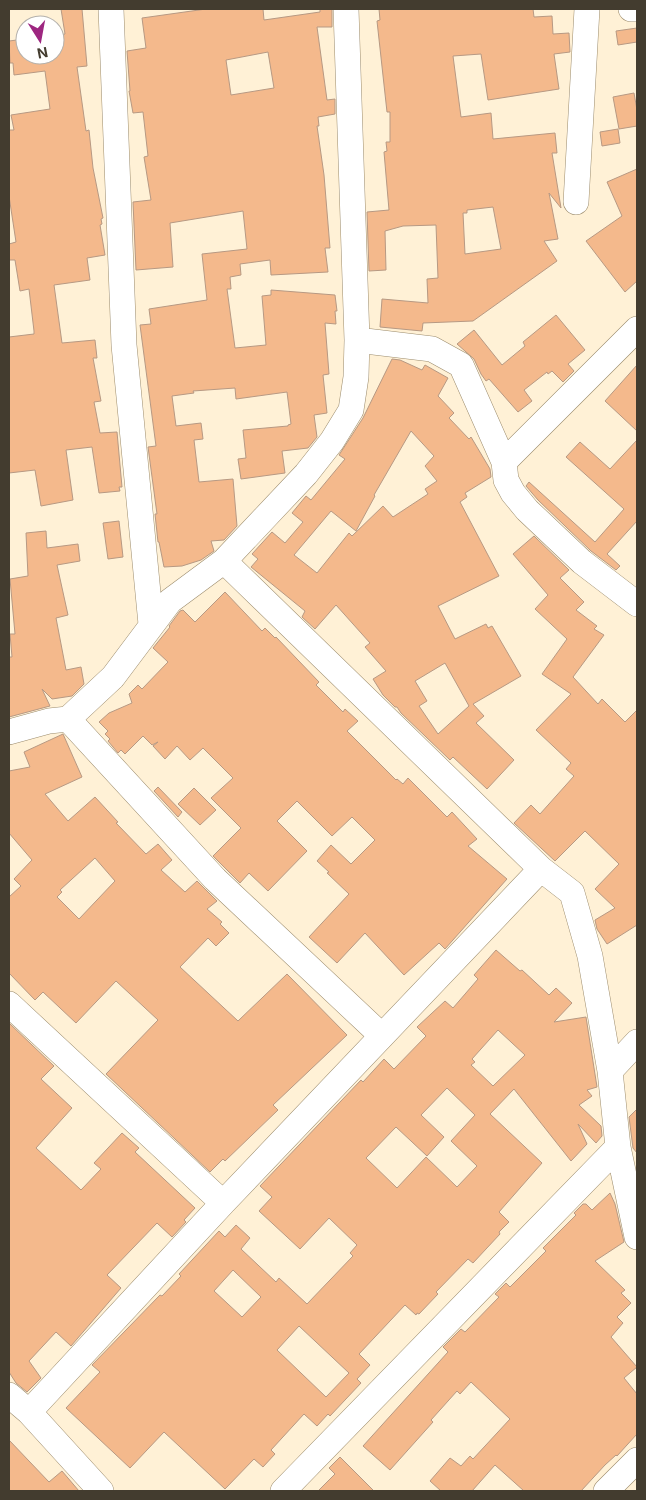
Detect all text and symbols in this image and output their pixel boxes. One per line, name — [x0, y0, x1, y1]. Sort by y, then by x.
north arrow — [15, 15, 65, 65]
text: N — [36, 44, 49, 63]

